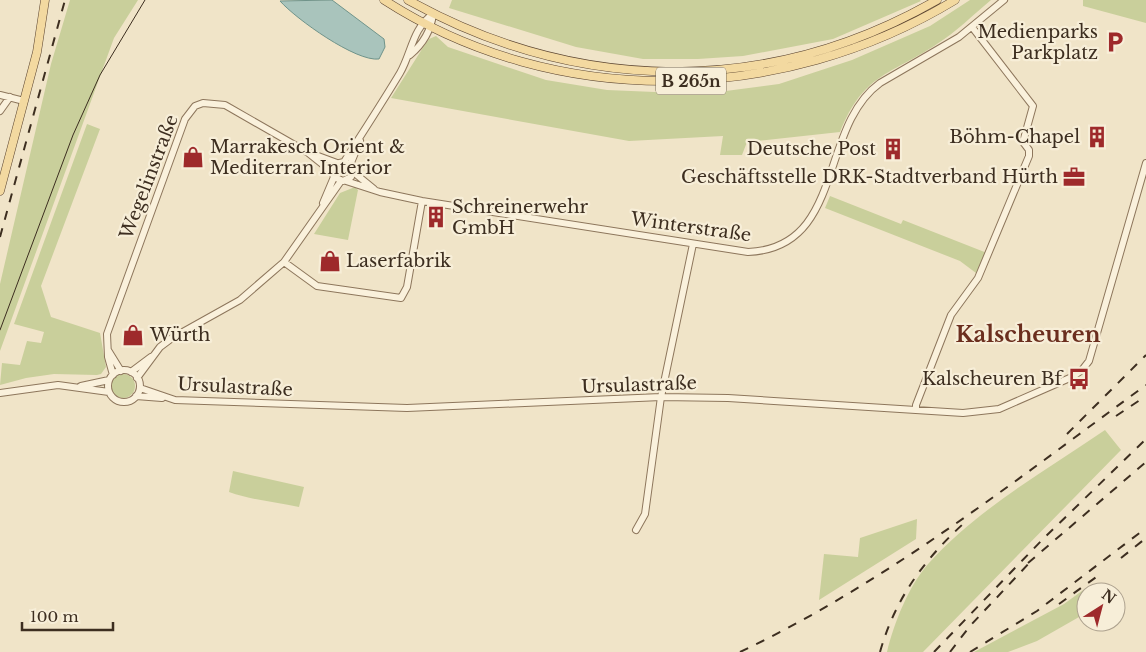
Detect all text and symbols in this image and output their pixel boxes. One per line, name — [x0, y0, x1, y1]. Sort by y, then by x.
place label: Medienparks Parkplatz — [977, 21, 1098, 64]
parking icon: Medienparks Parkplatz — [1102, 29, 1128, 55]
road number: B 265n — [656, 68, 726, 94]
street label: Wegelinstraße — [115, 112, 183, 243]
building icon: Böhm-Chapel — [1084, 124, 1110, 150]
place label: Böhm-Chapel — [949, 126, 1080, 148]
place label: Marrakesch Orient & Mediterran Interior — [210, 136, 405, 179]
building icon: Deutsche Post — [880, 136, 906, 162]
place label: Deutsche Post — [747, 138, 876, 160]
shop icon: Marrakesch Orient & Mediterran Interior — [180, 144, 206, 170]
office icon: Geschäftsstelle DRK-Stadtverband Hürth — [1061, 164, 1087, 190]
place label: Geschäftsstelle DRK-Stadtverband Hürth — [681, 166, 1058, 188]
place label: Schreinerwehr GmbH — [452, 196, 589, 239]
building icon: Schreinerwehr GmbH — [423, 204, 449, 230]
street label: Winterstraße — [628, 208, 753, 246]
shop icon: Laserfabrik — [317, 248, 343, 274]
place label: Laserfabrik — [346, 250, 451, 272]
district label: Kalscheuren — [955, 321, 1101, 348]
shop icon: Würth — [120, 322, 146, 348]
place label: Würth — [149, 324, 210, 346]
bus stop icon: Kalscheuren Bf — [1066, 366, 1092, 392]
place label: Kalscheuren Bf — [922, 368, 1065, 390]
street label: Ursulastraße — [581, 372, 697, 398]
street label: Ursulastraße — [177, 373, 293, 401]
north arrow — [1076, 582, 1126, 632]
text: N — [1098, 585, 1119, 608]
scale bar — [22, 600, 114, 632]
text: 100 m — [30, 607, 79, 626]

